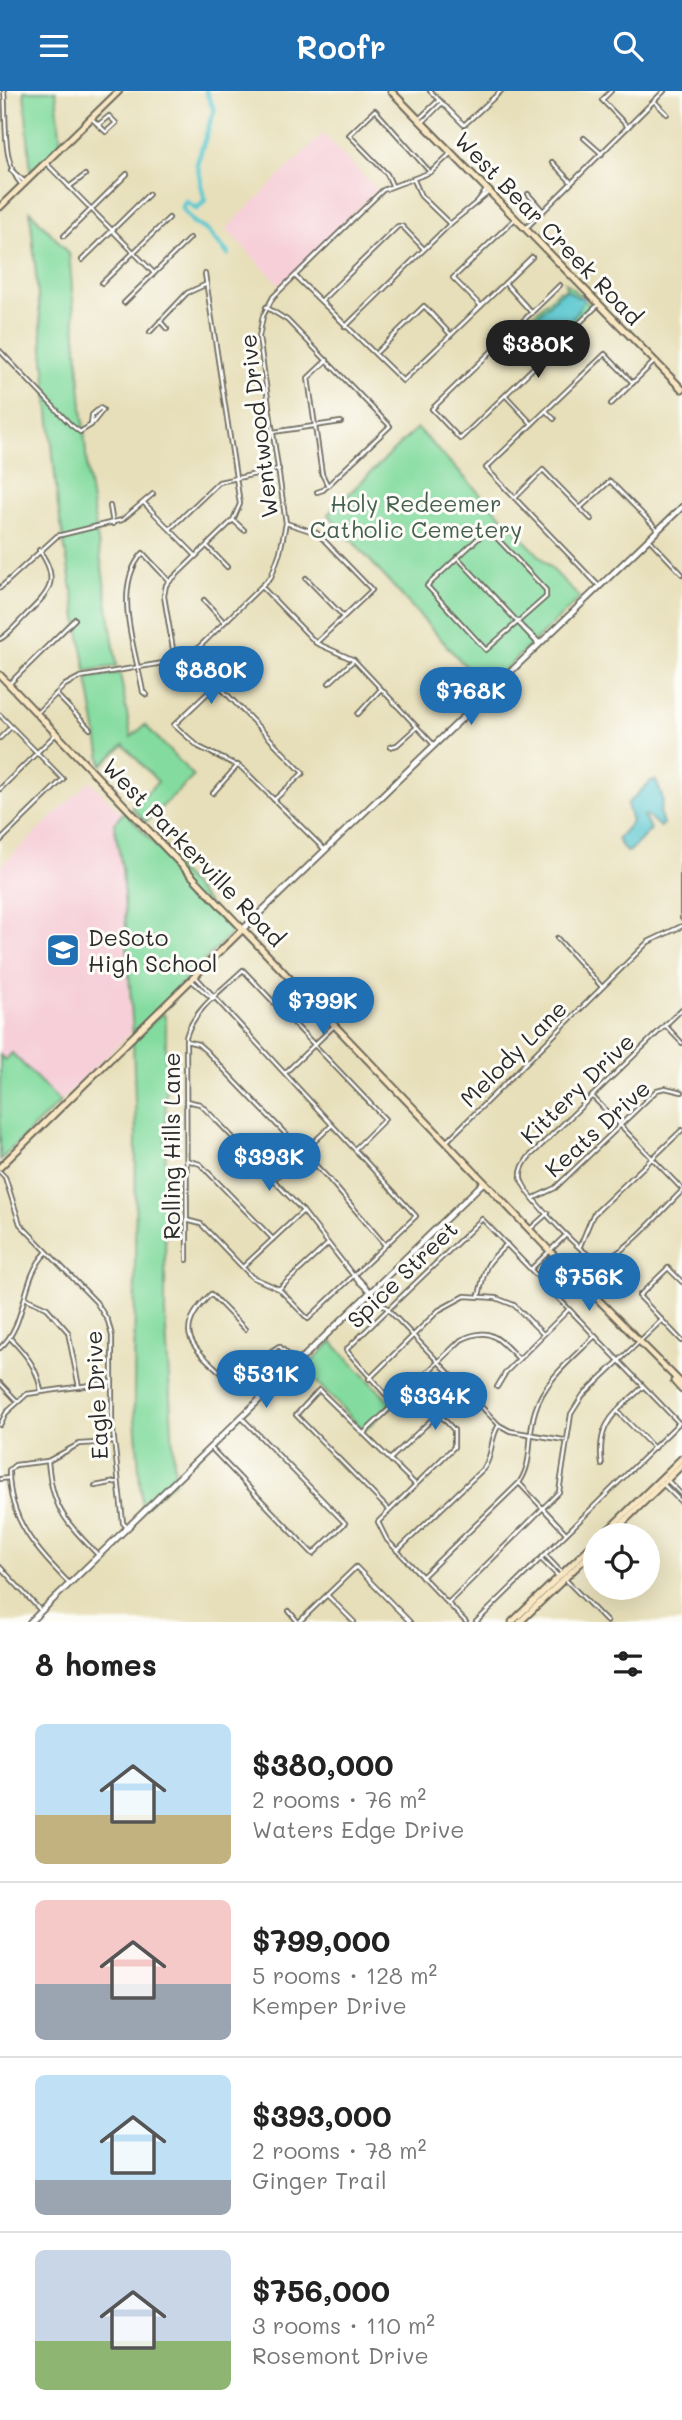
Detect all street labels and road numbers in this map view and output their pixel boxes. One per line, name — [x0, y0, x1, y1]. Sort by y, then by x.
street label: West Bear Creek Road — [449, 125, 649, 331]
street label: Wentwood Drive — [232, 332, 284, 520]
street label: West Parkerville Road — [96, 751, 292, 953]
street label: Melody Lane — [453, 993, 573, 1113]
street label: Kittery Drive — [514, 1026, 640, 1150]
street label: Rolling Hills Lane — [156, 1052, 186, 1240]
street label: Keats Drive — [538, 1073, 656, 1183]
street label: Spice Street — [340, 1214, 464, 1334]
street label: Eagle Drive — [78, 1330, 114, 1460]

